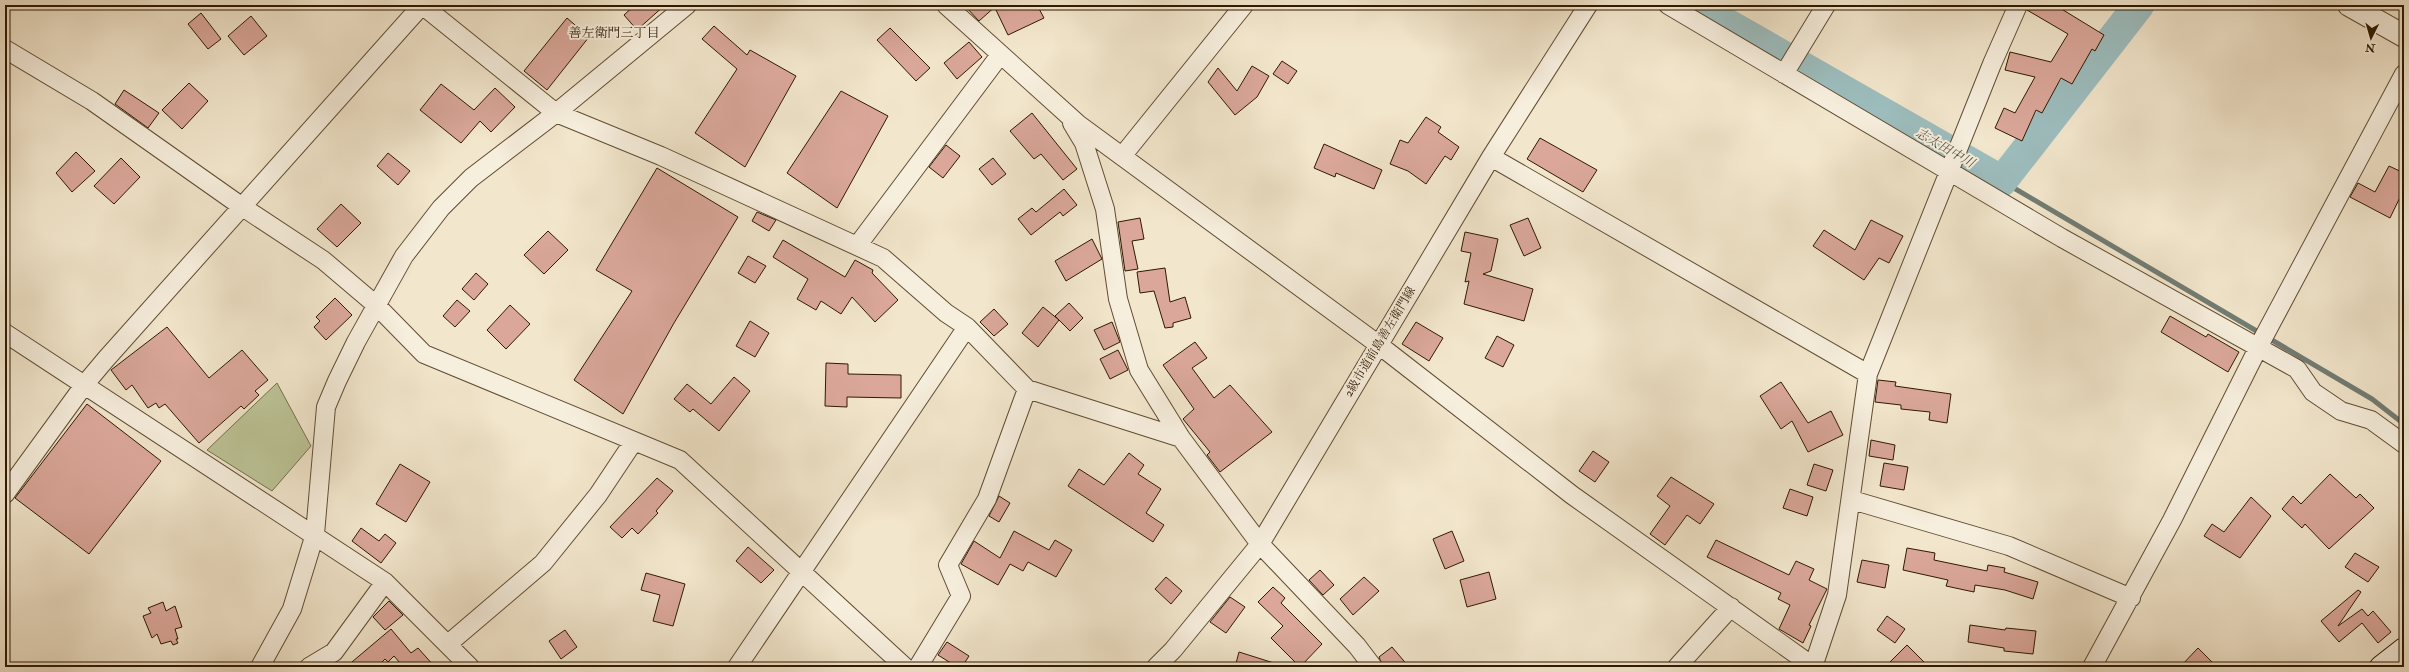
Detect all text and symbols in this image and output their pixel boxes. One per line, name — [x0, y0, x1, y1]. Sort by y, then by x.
north arrow — [2351, 18, 2391, 58]
district label: 善左衛門三丁目 — [568, 25, 660, 41]
text: N — [2364, 40, 2377, 54]
water label: 志太田中川 — [1913, 125, 1979, 172]
street label: 2級市道前島善左衛門線 — [1341, 284, 1419, 400]

